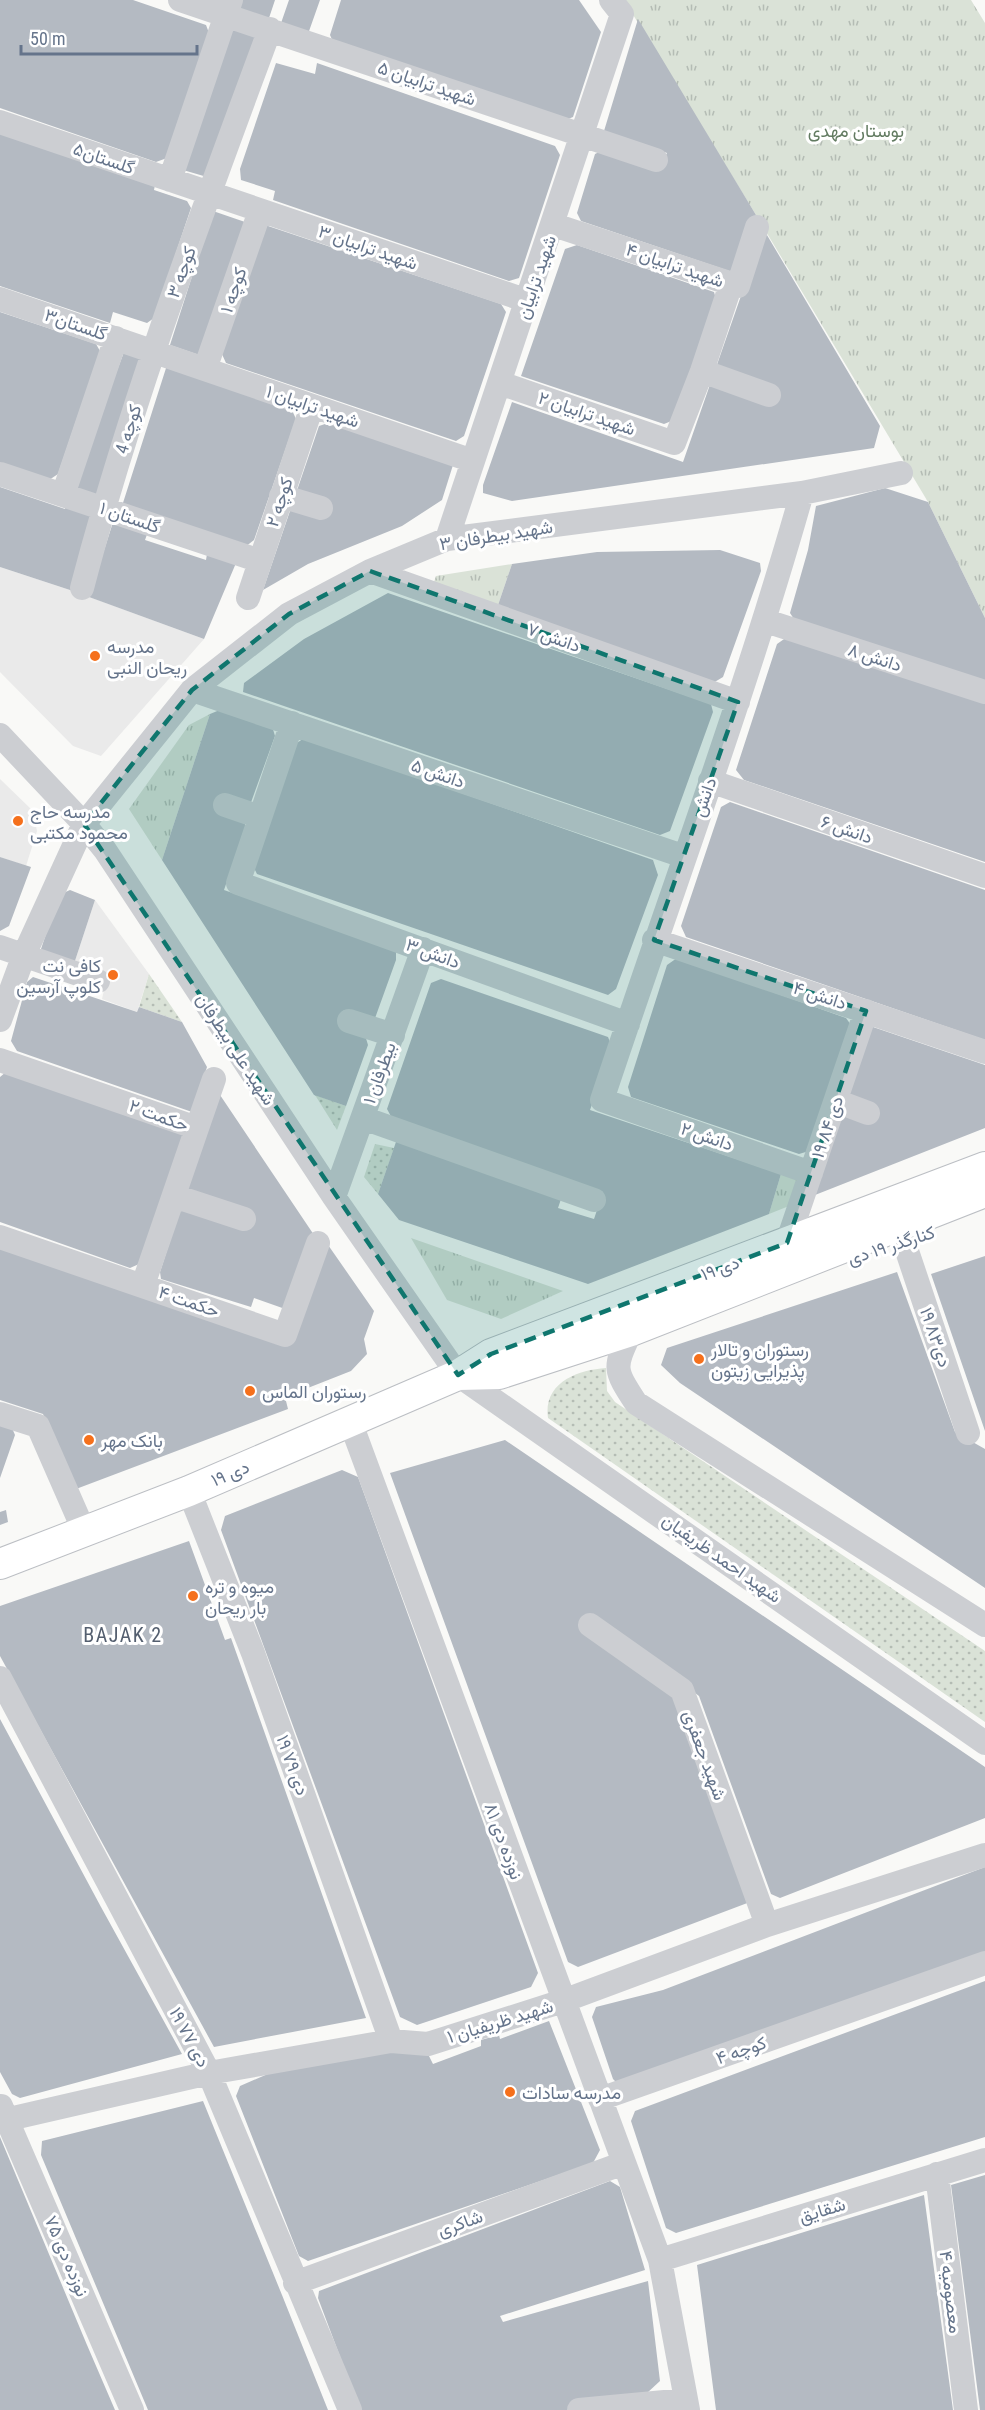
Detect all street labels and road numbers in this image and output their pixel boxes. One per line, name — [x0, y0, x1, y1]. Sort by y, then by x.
street label: شهید ترابیان ۵ — [375, 56, 479, 111]
street label: گلستان۵ — [71, 138, 137, 178]
street label: شهید ترابیان ۳ — [315, 220, 420, 275]
street label: شهید ترابیان — [512, 232, 561, 322]
street label: شهید ترابیان ۴ — [623, 238, 727, 292]
street label: کوچه ۳ — [162, 243, 202, 301]
street label: کوچه ۱ — [215, 264, 252, 316]
street label: گلستان۳ — [42, 304, 110, 344]
street label: شهید ترابیان ۱ — [263, 380, 362, 433]
street label: شهید ترابیان ۲ — [535, 387, 638, 440]
street label: کوچه 4 — [111, 402, 147, 457]
street label: کوچه ۲ — [261, 475, 299, 530]
street label: گلستان ۱ — [97, 497, 163, 537]
street label: شهید بیطرفان ۳ — [438, 516, 554, 555]
street label: دانش ۷ — [524, 618, 583, 657]
street label: دانش ۸ — [845, 639, 904, 676]
street label: دانش ۵ — [408, 754, 467, 793]
street label: دانش — [688, 775, 721, 820]
street label: ۶ دانش — [818, 810, 876, 849]
street label: دانش ۳ — [403, 934, 463, 973]
street label: دانش ۴ — [790, 977, 849, 1014]
street label: شهید علی بیطرفان — [191, 989, 280, 1109]
street label: بیطرفان ۱ — [358, 1039, 401, 1107]
street label: ۱۹ دی ۸۴ — [807, 1093, 848, 1161]
street label: حکمت ۲ — [126, 1095, 192, 1135]
street label: ۲ دانش — [678, 1117, 736, 1156]
street label: کنارگذر ۱۹ دی — [845, 1221, 938, 1270]
street label: ۱۹ دی — [698, 1251, 742, 1286]
street label: حکمت ۴ — [156, 1281, 222, 1321]
street label: ۱۹ دی۸۳ — [915, 1304, 956, 1370]
street label: ۱۹ دی — [208, 1456, 253, 1491]
street label: شهید احمد ظریفیان — [658, 1509, 785, 1608]
street label: شهید جعفری — [678, 1707, 731, 1803]
street label: ۱۹ دی ۷۹ — [271, 1732, 314, 1798]
street label: نوزده دی ۸۱ — [479, 1800, 528, 1883]
street label: شهید ظریفیان ۱ — [445, 1995, 556, 2048]
street label: ۱۹ دی ۷۷ — [165, 2004, 214, 2071]
street label: کوچه ۴ — [713, 2032, 770, 2070]
street label: شقایق — [796, 2193, 848, 2228]
street label: شاکری — [435, 2205, 486, 2242]
street label: نوزده دی ۷۵ — [40, 2212, 93, 2300]
street label: معصومیه ۴ — [935, 2249, 966, 2335]

